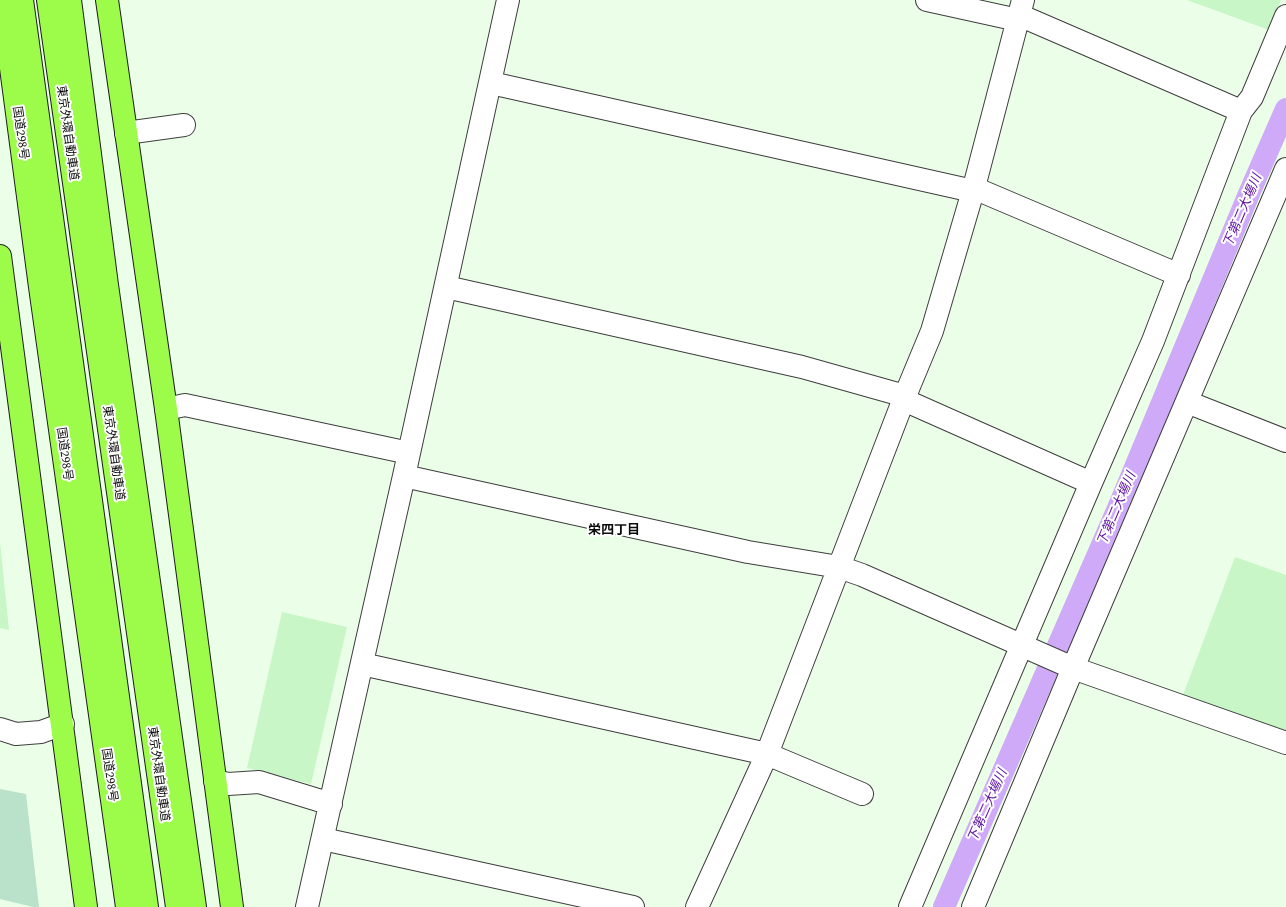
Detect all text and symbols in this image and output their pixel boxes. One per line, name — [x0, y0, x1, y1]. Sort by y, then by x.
street label: 東京外環自動車道 — [53, 84, 81, 182]
street label: 国道298号 — [9, 105, 31, 161]
water label: 下第二大場川 — [1221, 172, 1265, 250]
street label: 東京外環自動車道 — [99, 404, 127, 502]
street label: 国道298号 — [53, 426, 75, 482]
water label: 下第二大場川 — [1095, 470, 1139, 548]
district label: 栄四丁目 — [588, 523, 640, 539]
street label: 東京外環自動車道 — [144, 725, 172, 823]
street label: 国道298号 — [98, 747, 120, 803]
water label: 下第二大場川 — [965, 767, 1011, 845]

